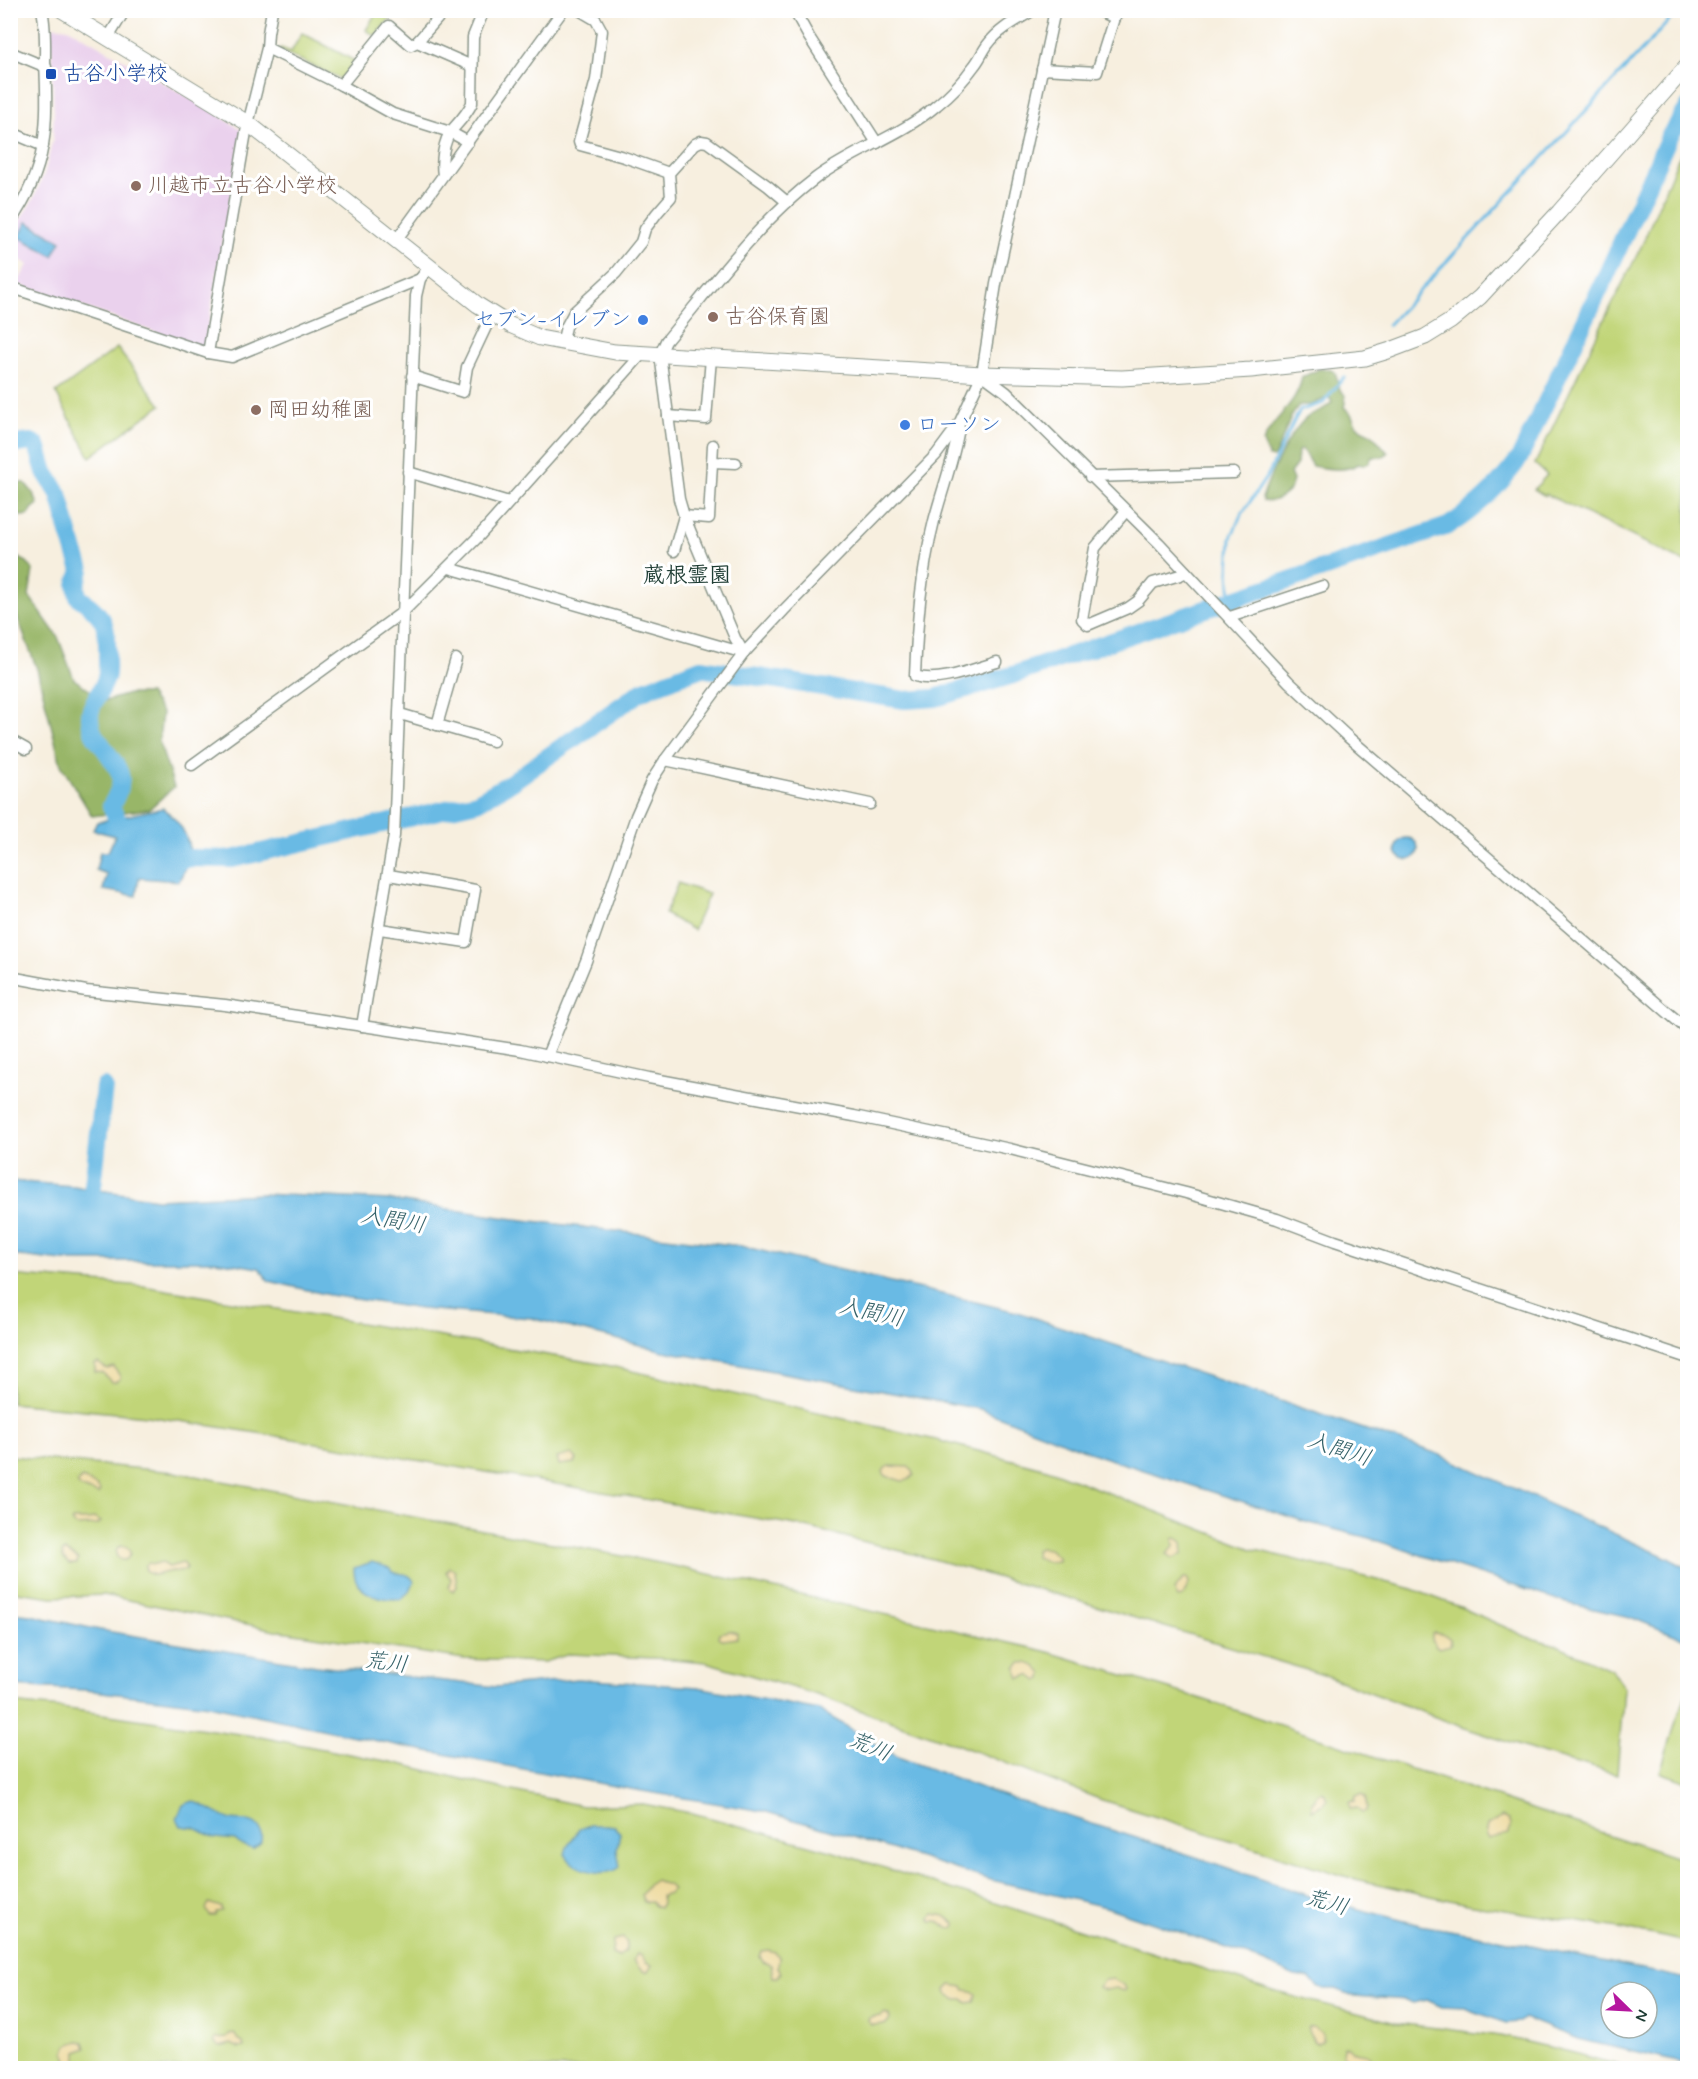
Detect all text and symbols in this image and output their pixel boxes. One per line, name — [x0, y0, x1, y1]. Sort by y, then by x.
place label: 古谷小学校 — [63, 60, 168, 88]
marker: 古谷小学校 — [44, 67, 58, 81]
place label: 川越市立古谷小学校 — [148, 172, 337, 200]
marker: 川越市立古谷小学校 — [129, 179, 143, 193]
place label: 古谷保育園 — [725, 303, 830, 331]
place label: セブン-イレブン — [475, 306, 631, 334]
marker: 古谷保育園 — [706, 310, 720, 324]
marker: セブン-イレブン — [636, 313, 650, 327]
place label: 岡田幼稚園 — [268, 396, 373, 424]
marker: 岡田幼稚園 — [249, 403, 263, 417]
place label: ローソン — [917, 411, 1001, 439]
marker: ローソン — [898, 418, 912, 432]
district label: 蔵根霊園 — [643, 562, 731, 590]
water label: 入間川 — [358, 1201, 428, 1241]
water label: 入間川 — [836, 1292, 906, 1334]
water label: 入間川 — [1303, 1426, 1375, 1474]
water label: 荒川 — [362, 1646, 410, 1680]
water label: 荒川 — [844, 1726, 896, 1768]
water label: 荒川 — [1302, 1883, 1352, 1923]
north arrow — [1599, 1980, 1659, 2040]
text: N — [1630, 2006, 1653, 2025]

